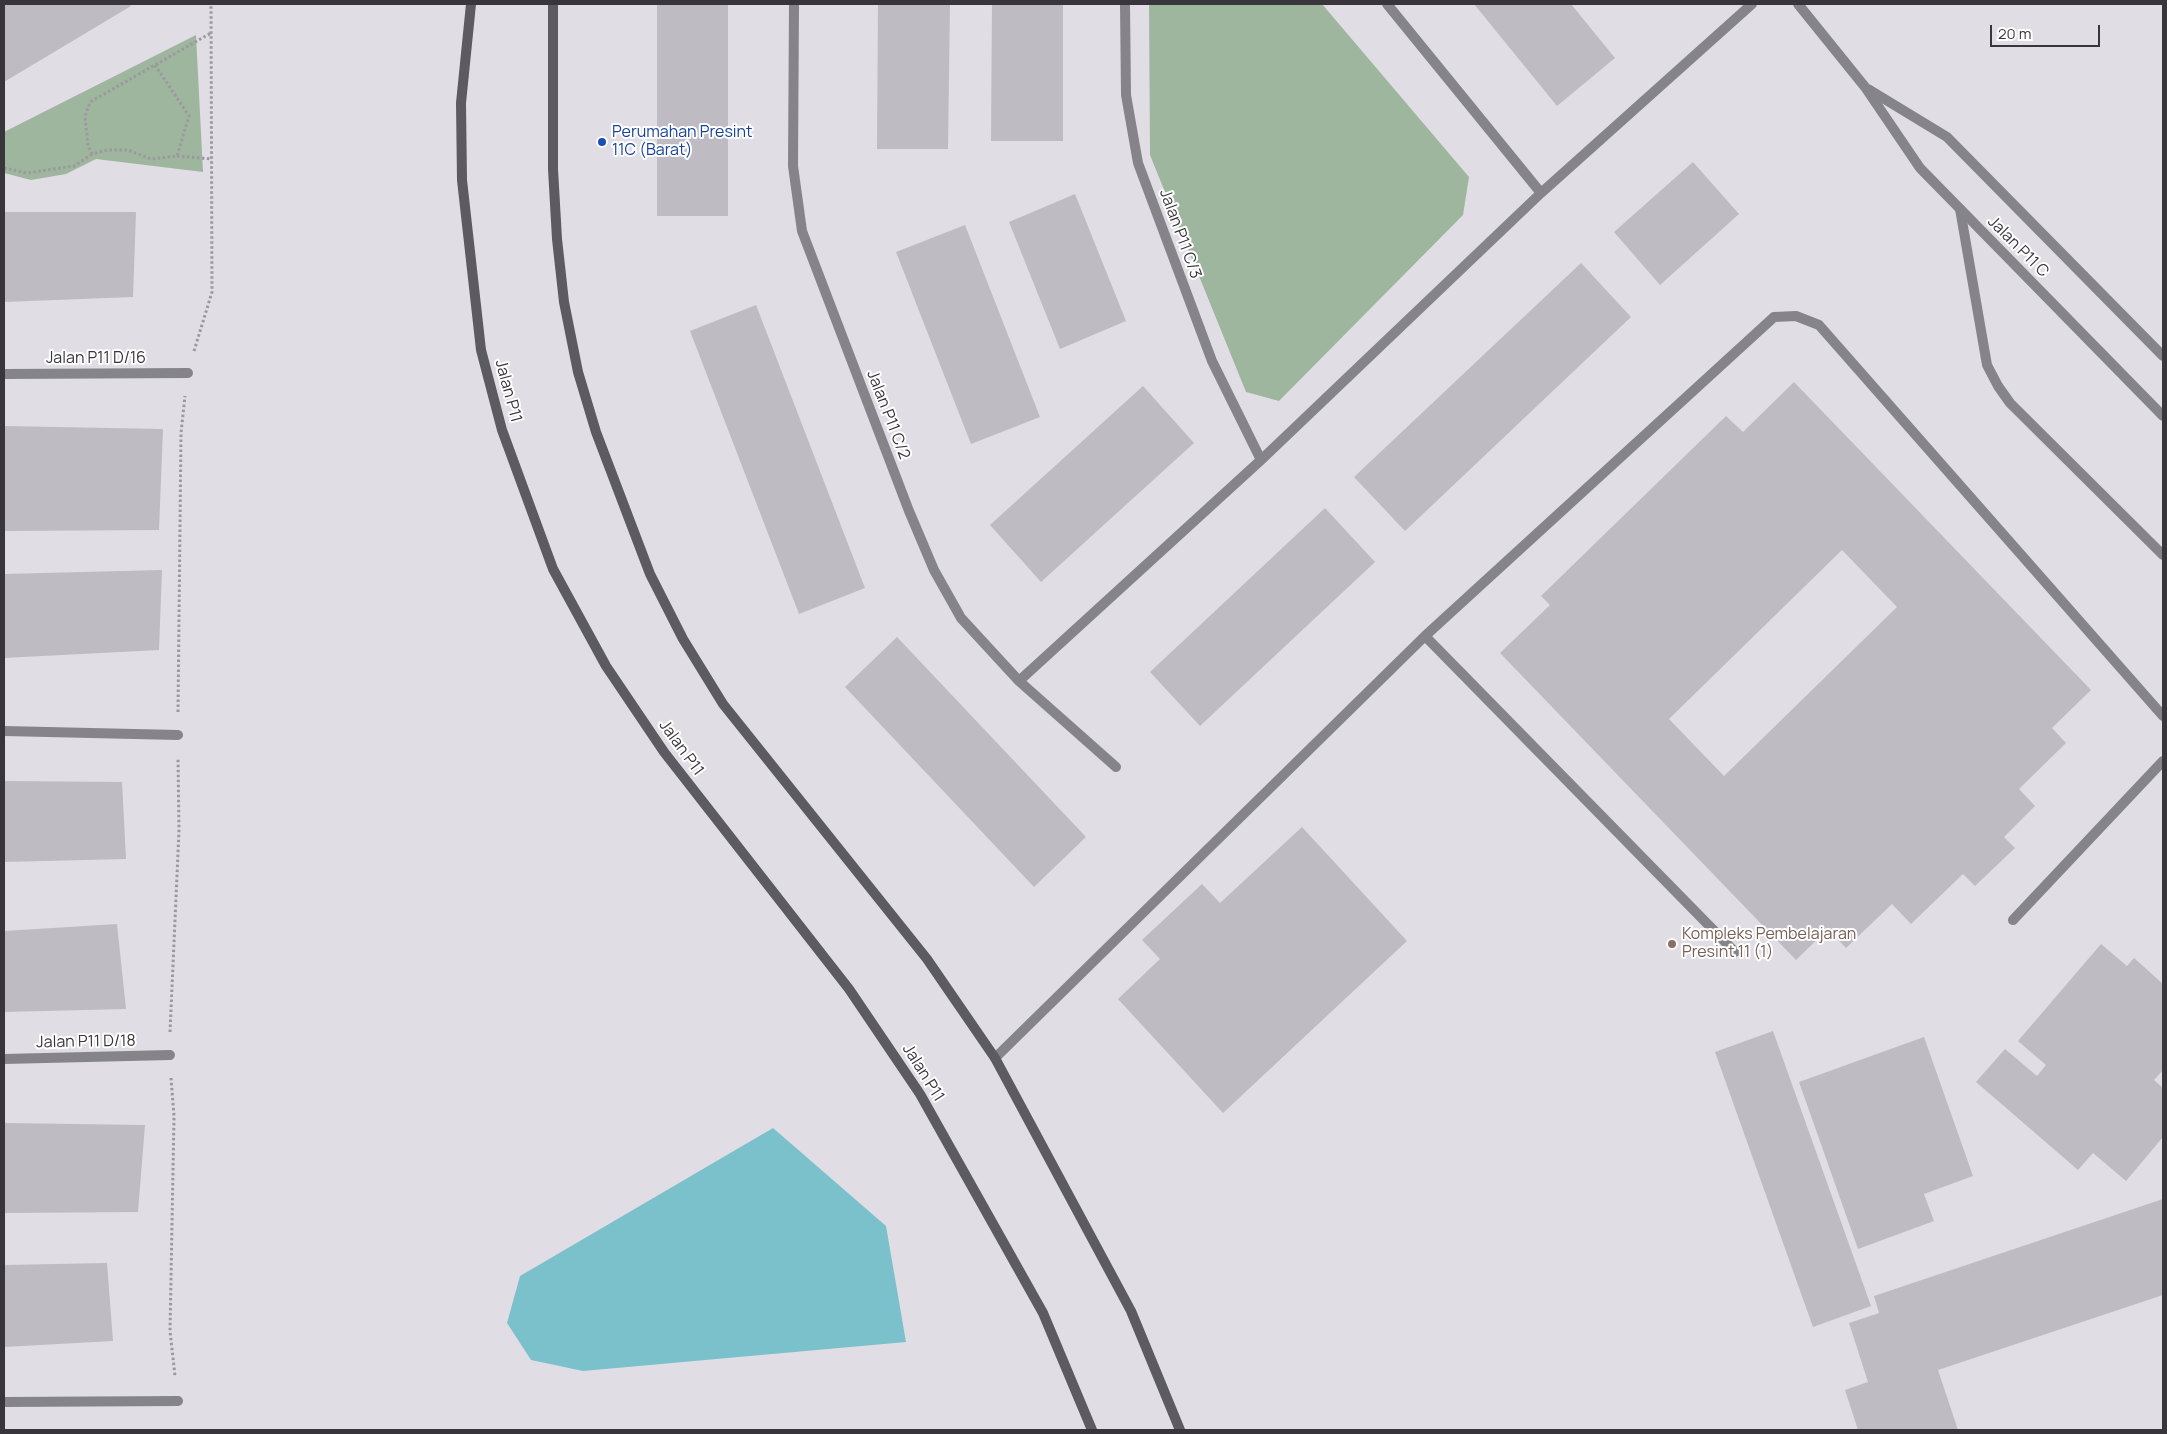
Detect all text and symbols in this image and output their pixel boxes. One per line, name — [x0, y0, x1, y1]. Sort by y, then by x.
scale bar — [1992, 15, 2102, 47]
text: 20 m — [1998, 23, 2031, 44]
place label: Perumahan Presint 11C (Barat) — [612, 123, 752, 161]
marker: Perumahan Presint 11C (Barat) — [596, 136, 608, 148]
street label: Jalan P11 C/3 — [1155, 187, 1205, 281]
street label: Jalan P11 C — [1983, 212, 2053, 282]
street label: Jalan P11 D/16 — [46, 349, 146, 369]
street label: Jalan P11 — [490, 358, 526, 424]
street label: Jalan P11 C/2 — [862, 368, 914, 462]
street label: Jalan P11 — [654, 717, 708, 779]
place label: Kompleks Pembelajaran Presint 11 (1) — [1682, 925, 1856, 963]
marker: Kompleks Pembelajaran Presint 11 (1) — [1666, 938, 1678, 950]
street label: Jalan P11 D/18 — [36, 1032, 136, 1052]
street label: Jalan P11 — [898, 1041, 948, 1105]

